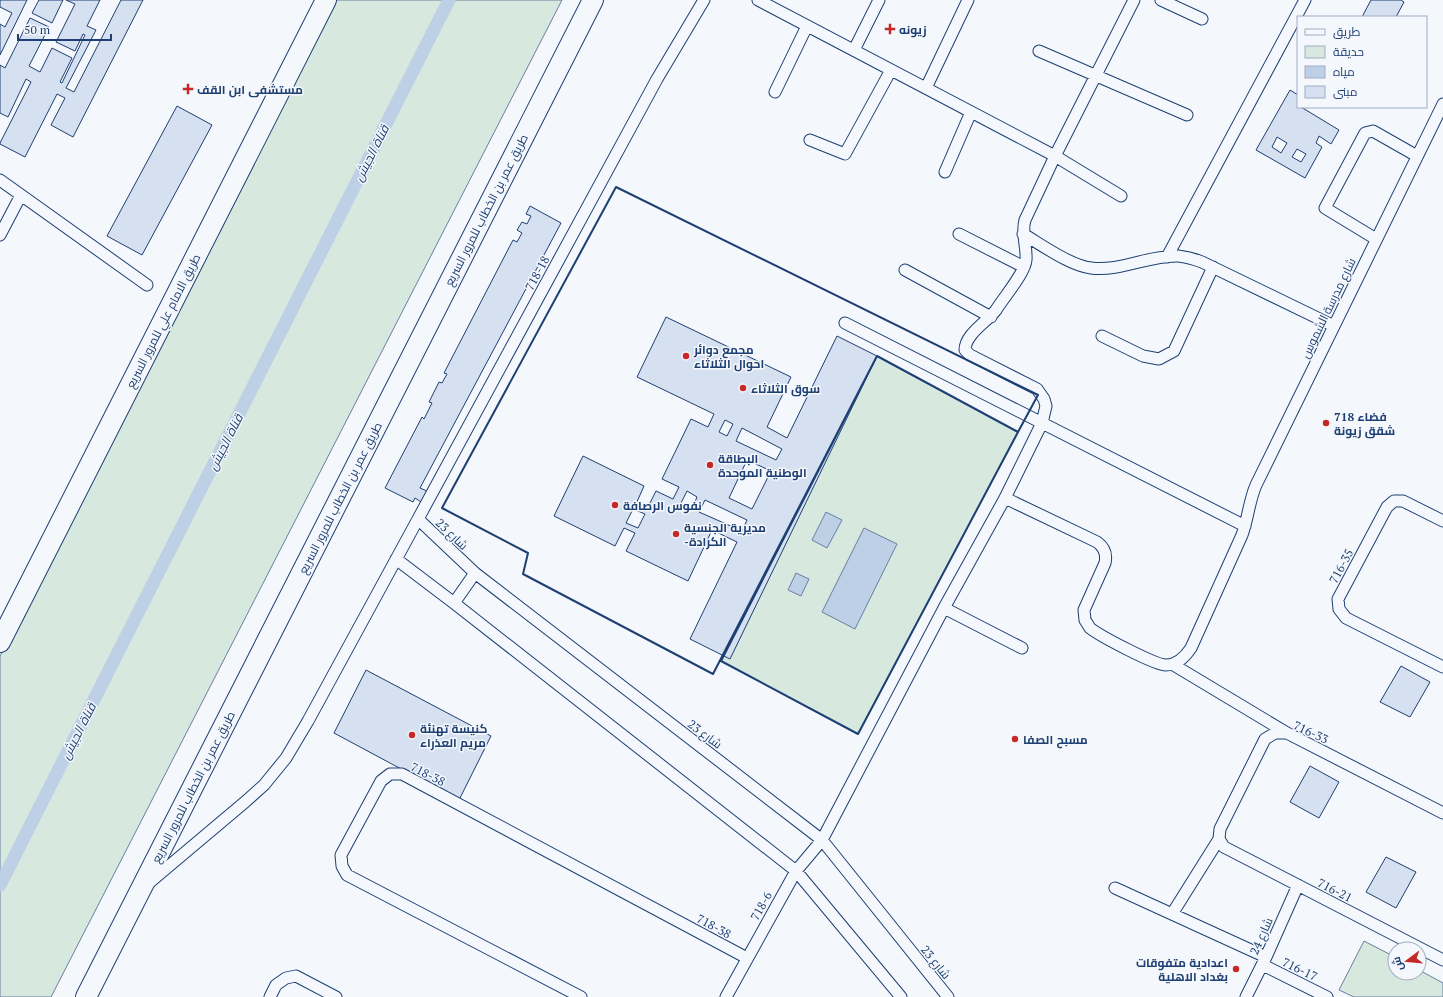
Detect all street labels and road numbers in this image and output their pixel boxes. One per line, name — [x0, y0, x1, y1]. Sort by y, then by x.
street label: طريق عمر بن الخطاب للمرور السريع — [441, 131, 532, 289]
street label: طريق الامام علي للمرور السريع — [123, 251, 206, 392]
street label: 718-18 — [522, 253, 552, 293]
street label: شارع مدرسة الشموس — [1297, 255, 1360, 361]
street label: طريق عمر بن الخطاب للمرور السريع — [295, 419, 386, 577]
street label: شارع 23 — [432, 515, 471, 554]
street label: 716-35 — [1326, 546, 1356, 586]
street label: طريق عمر بن الخطاب للمرور السريع — [148, 708, 239, 866]
street label: شارع 23 — [684, 716, 725, 753]
street label: 716-33 — [1291, 717, 1331, 747]
street label: 718-38 — [408, 759, 448, 789]
street label: 716-21 — [1315, 875, 1355, 905]
street label: 718-6 — [747, 888, 775, 923]
street label: 718-38 — [694, 911, 734, 941]
street label: شارع 24 — [1246, 915, 1277, 957]
street label: شارع 23 — [917, 942, 954, 983]
street label: 716-17 — [1280, 954, 1320, 984]

